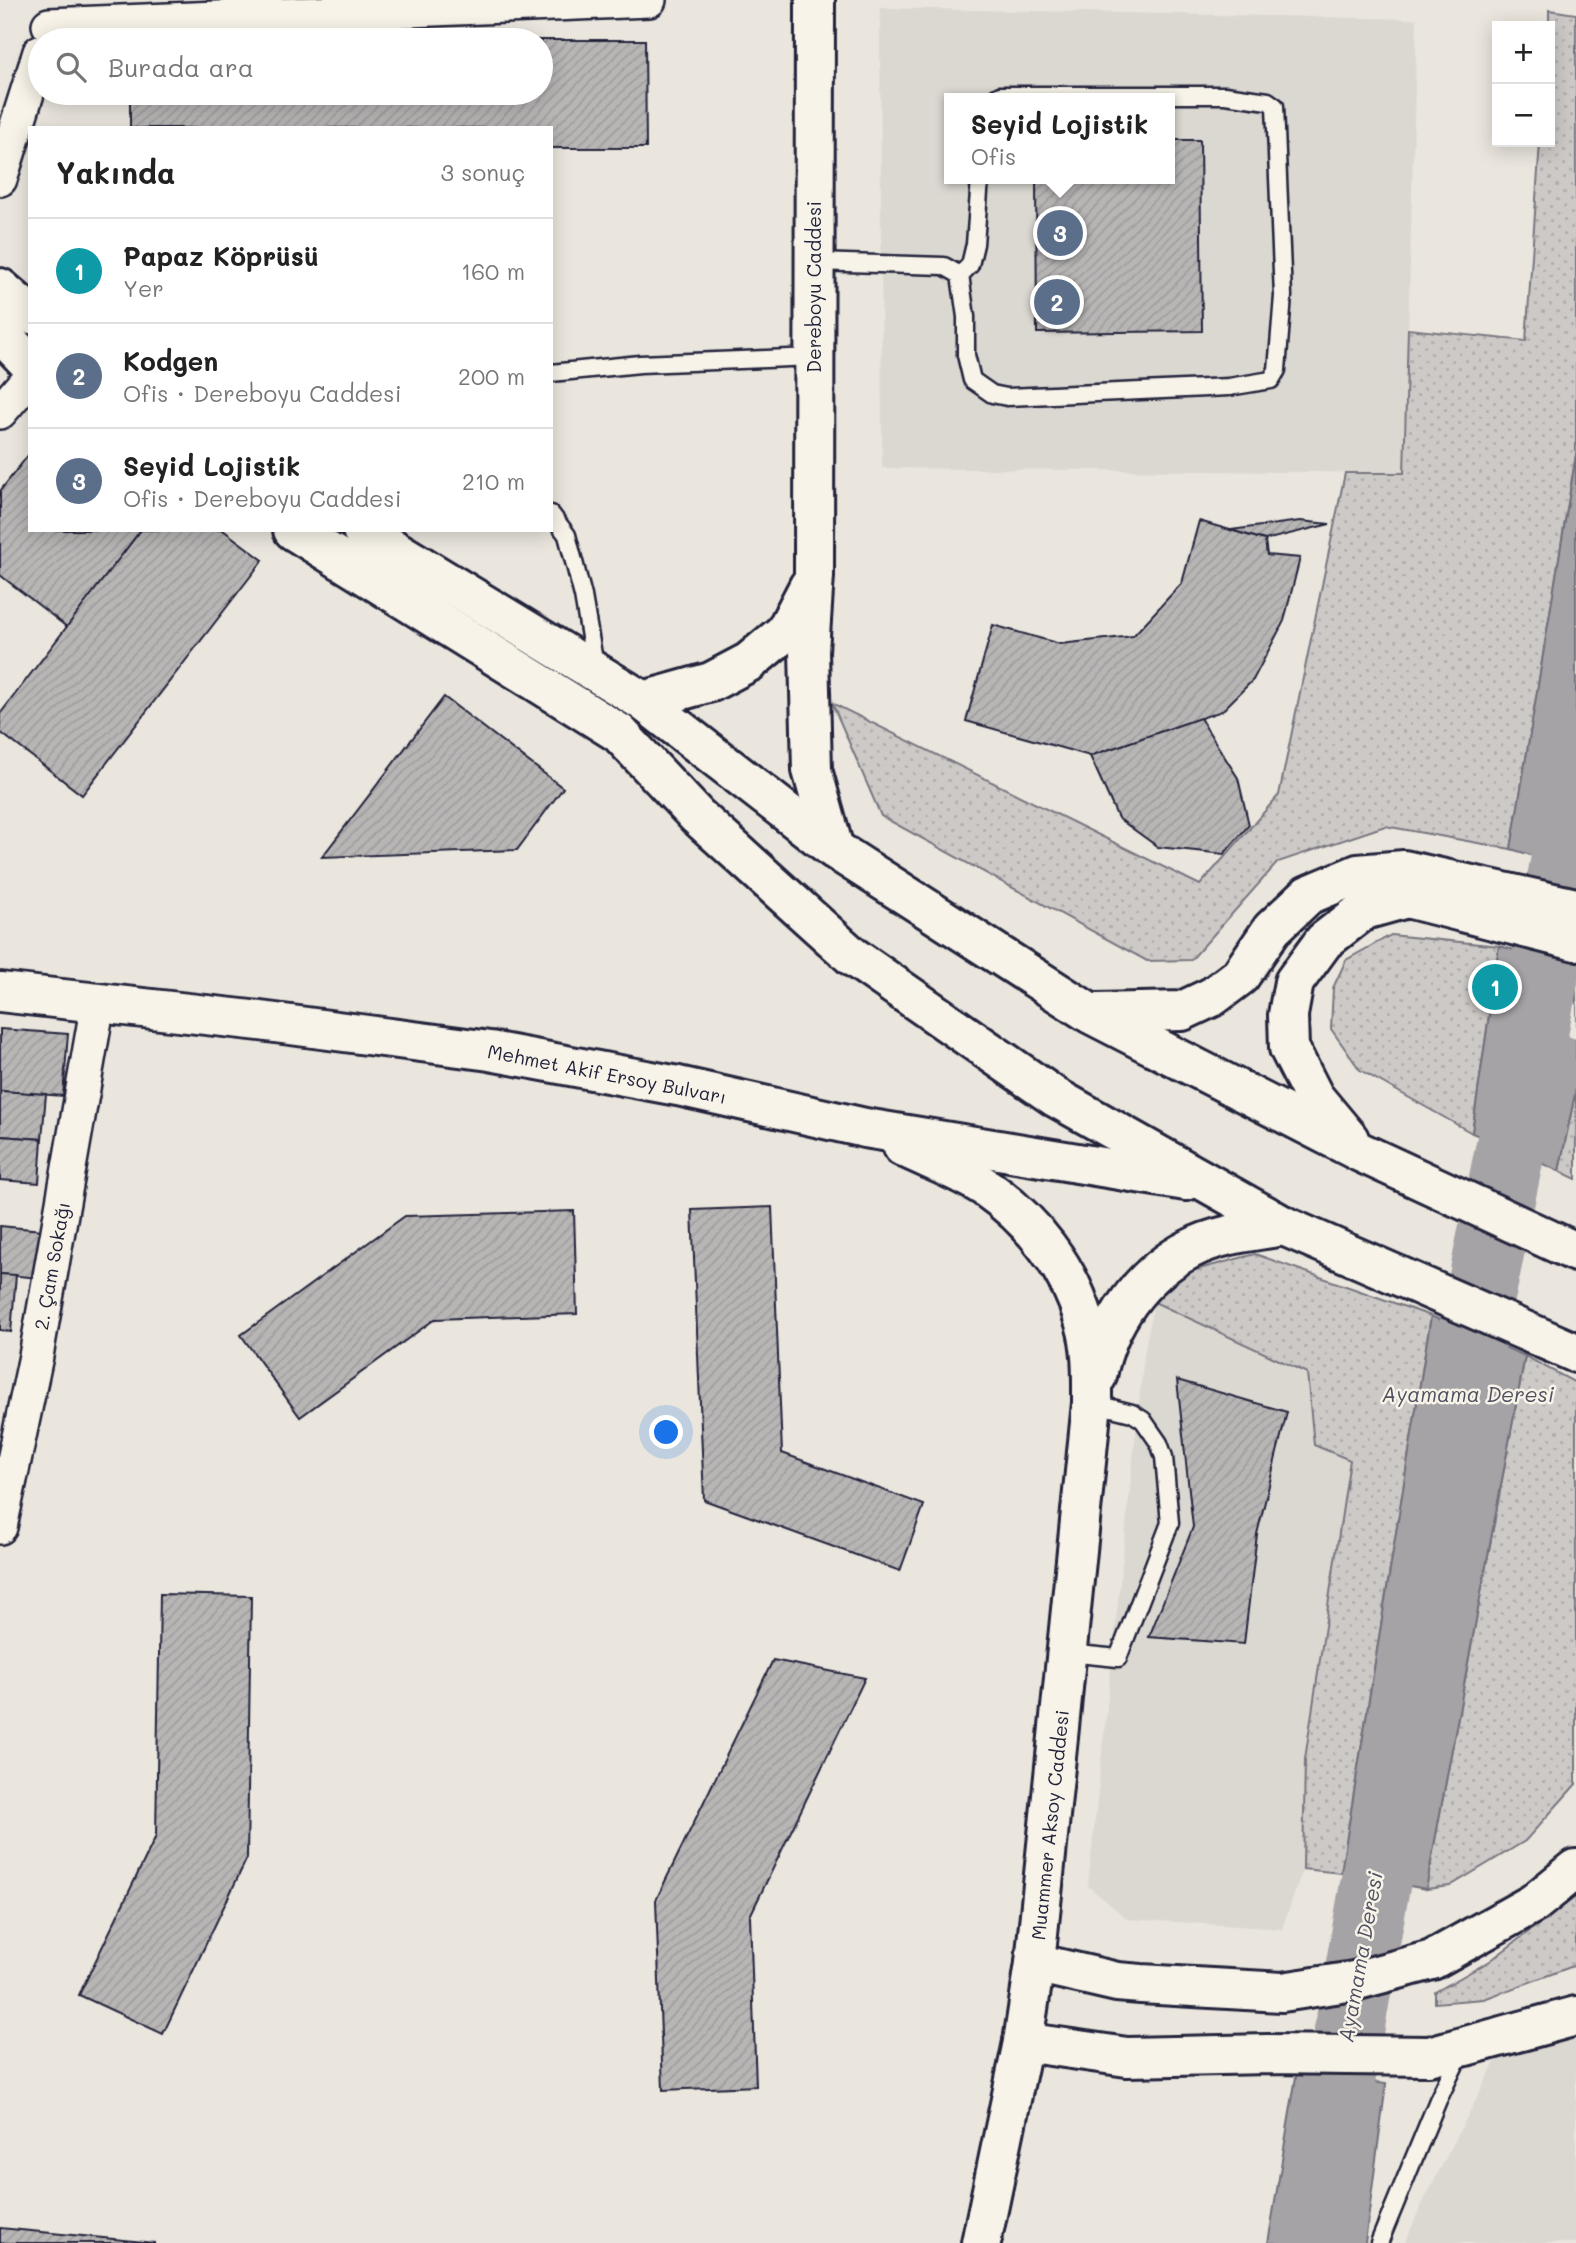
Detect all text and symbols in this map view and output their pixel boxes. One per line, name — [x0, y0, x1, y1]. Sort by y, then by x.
map controls — [1492, 21, 1555, 147]
button: + — [1492, 21, 1555, 84]
search box — [28, 28, 553, 105]
icon: search — [52, 48, 90, 86]
text: Burada ara — [108, 50, 254, 84]
button: − — [1492, 84, 1555, 147]
popup — [944, 93, 1175, 184]
text: Seyid Lojistik — [971, 107, 1148, 141]
text: Ofis — [971, 141, 1016, 171]
text: Yakında — [56, 152, 175, 192]
text: 3 sonuç — [440, 157, 525, 187]
street label: Dereboyu Caddesi — [801, 201, 826, 373]
pin: 3 — [1037, 207, 1083, 259]
text: Papaz Köprüsü — [123, 239, 319, 273]
text: 1 — [74, 256, 84, 286]
text: 160 m — [461, 256, 525, 286]
text: Yer — [123, 273, 164, 303]
pin: 2 — [1034, 276, 1080, 328]
text: Kodgen — [123, 344, 218, 378]
text: 2 — [73, 361, 85, 391]
text: 200 m — [458, 361, 525, 391]
text: Ofis · Dereboyu Caddesi — [123, 378, 402, 408]
text: Seyid Lojistik — [123, 449, 300, 483]
text: 3 — [72, 466, 86, 496]
text: 210 m — [462, 466, 525, 496]
text: Ofis · Dereboyu Caddesi — [123, 483, 402, 513]
pin: 1 — [1472, 961, 1518, 1013]
street label: Mehmet Akif Ersoy Bulvarı — [486, 1038, 729, 1109]
street label: 2. Çam Sokağı — [28, 1200, 75, 1332]
water label: Ayamama Deresi — [1382, 1380, 1555, 1407]
your location — [649, 1415, 683, 1449]
street label: Muammer Aksoy Caddesi — [1025, 1709, 1074, 1941]
water label: Ayamama Deresi — [1331, 1869, 1388, 2044]

